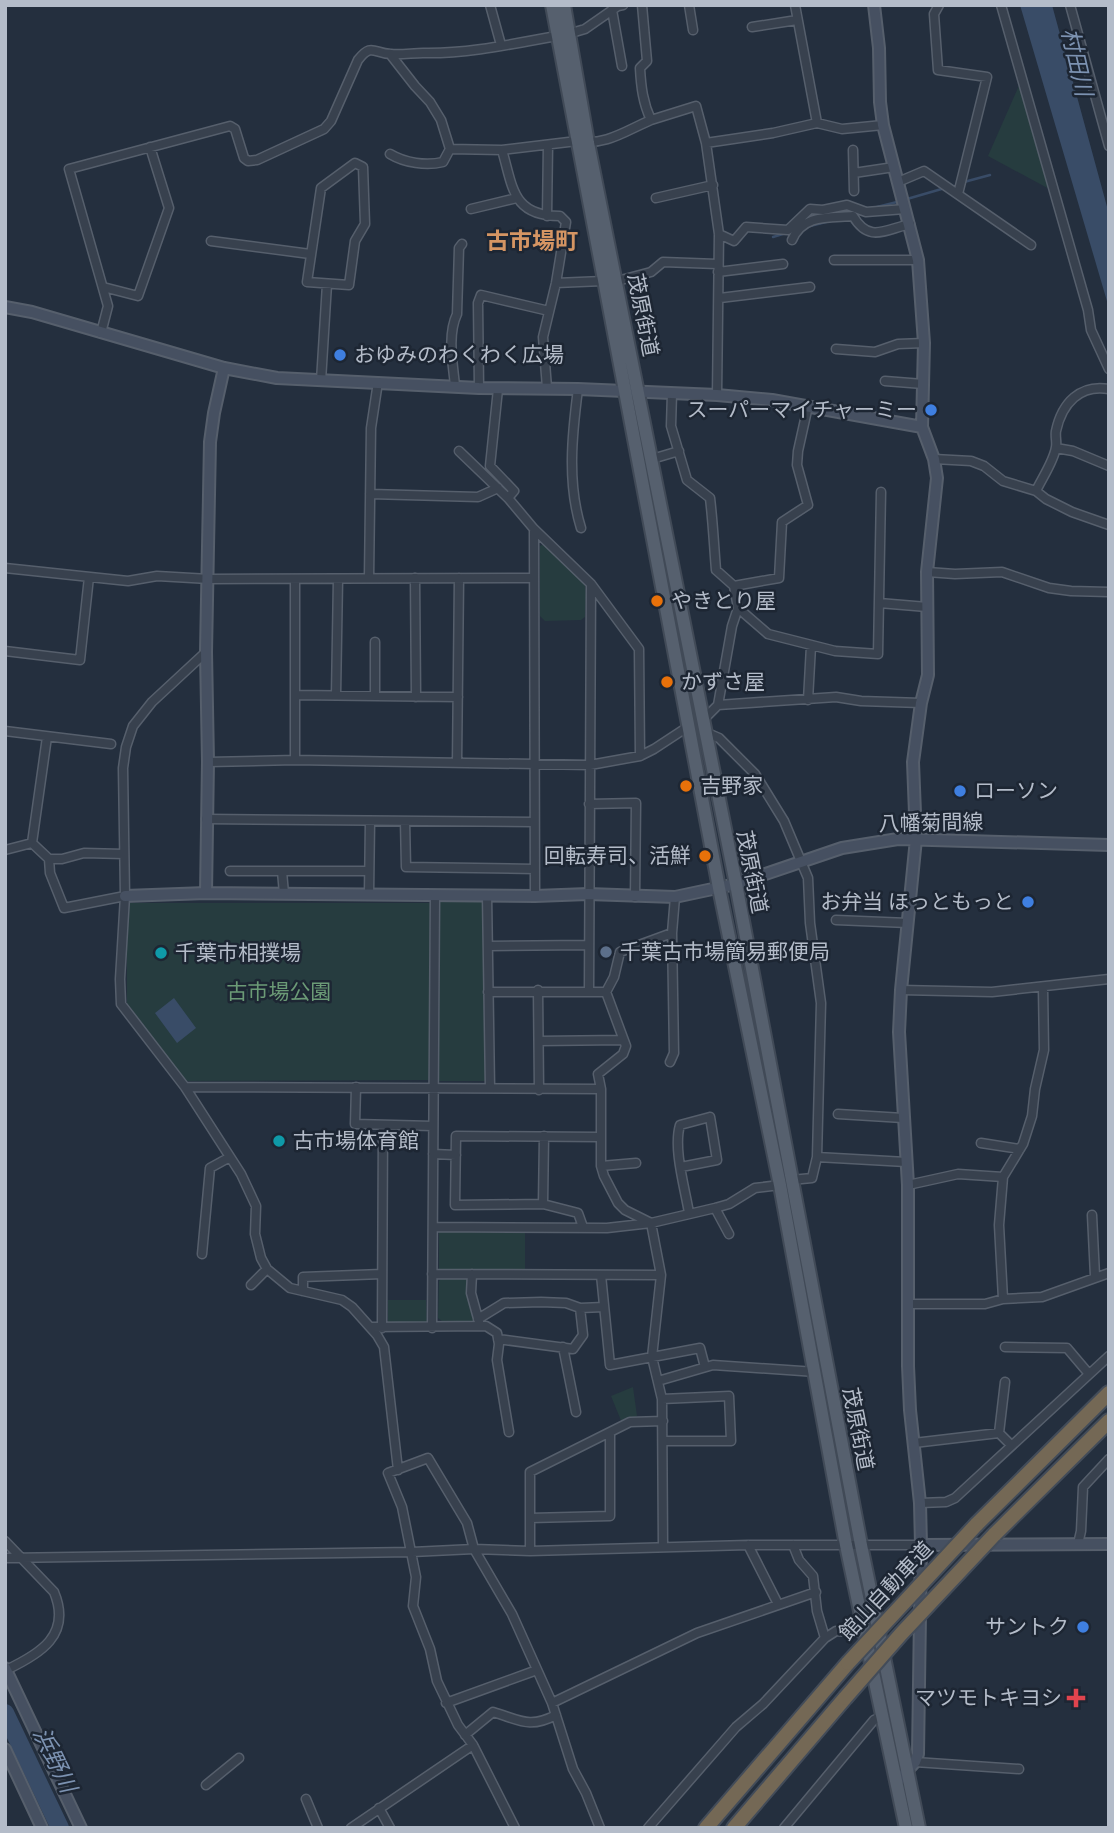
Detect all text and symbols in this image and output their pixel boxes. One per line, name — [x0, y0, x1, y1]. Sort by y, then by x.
water label: 村田川 — [1056, 25, 1099, 102]
district label: 古市場町 — [486, 227, 578, 255]
street label: 茂原街道 — [623, 271, 664, 359]
place label: おゆみのわくわく広場 — [354, 342, 564, 367]
marker: おゆみのわくわく広場 — [332, 347, 348, 363]
place label: スーパーマイチャーミー — [686, 397, 917, 422]
marker: スーパーマイチャーミー — [923, 402, 939, 418]
place label: やきとり屋 — [671, 588, 776, 613]
marker: やきとり屋 — [649, 593, 665, 609]
place label: かずさ屋 — [681, 669, 765, 694]
marker: かずさ屋 — [659, 674, 675, 690]
place label: 吉野家 — [700, 773, 763, 798]
marker: 吉野家 — [678, 778, 694, 794]
place label: ローソン — [974, 778, 1058, 803]
marker: ローソン — [952, 783, 968, 799]
street label: 八幡菊間線 — [878, 809, 984, 836]
street label: 茂原街道 — [732, 828, 773, 916]
place label: 回転寿司、活鮮 — [544, 843, 691, 868]
marker: 回転寿司、活鮮 — [697, 848, 713, 864]
place label: お弁当 ほっともっと — [820, 889, 1014, 914]
marker: お弁当 ほっともっと — [1020, 894, 1036, 910]
place label: 千葉古市場簡易郵便局 — [620, 939, 830, 964]
place label: 千葉市相撲場 — [175, 940, 301, 965]
marker: 千葉古市場簡易郵便局 — [598, 944, 614, 960]
marker: 千葉市相撲場 — [153, 945, 169, 961]
park label: 古市場公園 — [227, 979, 332, 1004]
place label: 古市場体育館 — [293, 1128, 419, 1153]
marker: 古市場体育館 — [271, 1133, 287, 1149]
street label: 茂原街道 — [838, 1385, 879, 1473]
street label: 館山自動車道 — [834, 1536, 938, 1645]
place label: サントク — [985, 1614, 1069, 1639]
marker: サントク — [1075, 1619, 1091, 1635]
place label: マツモトキヨシ — [915, 1685, 1062, 1710]
marker: マツモトキヨシ — [1068, 1690, 1084, 1706]
water label: 浜野川 — [27, 1723, 84, 1800]

